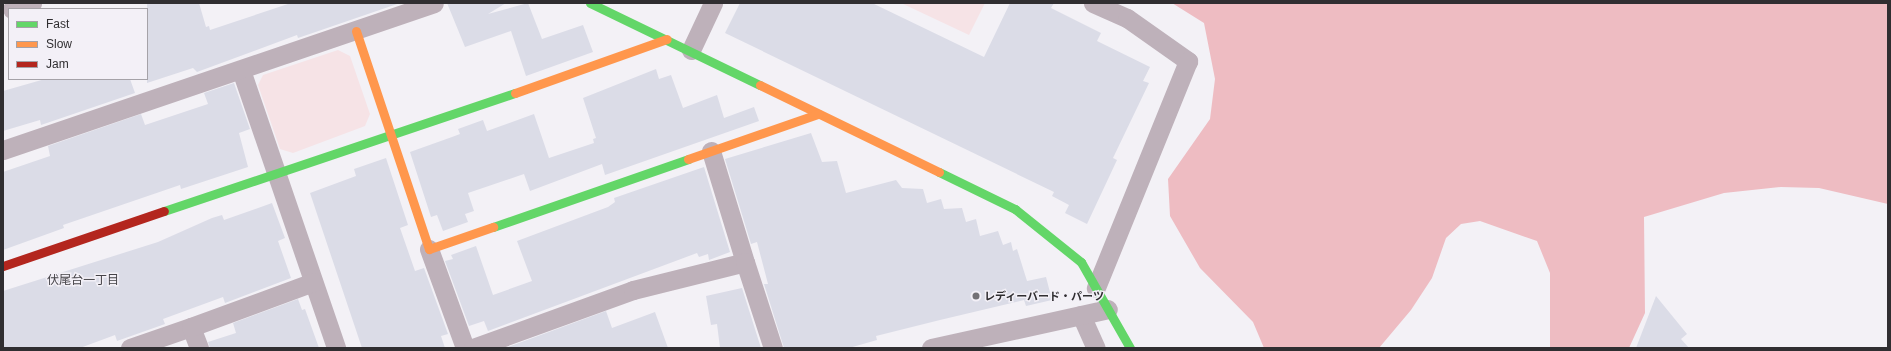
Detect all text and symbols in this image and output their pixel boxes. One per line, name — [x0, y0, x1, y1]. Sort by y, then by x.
legend — [8, 8, 148, 80]
text: Fast — [46, 17, 69, 31]
text: Slow — [46, 37, 72, 51]
text: Jam — [46, 57, 69, 71]
district label: 伏尾台一丁目 — [47, 274, 119, 288]
place label: レディーバード・パーツ — [984, 289, 1105, 303]
marker: レディーバード・パーツ — [971, 291, 981, 301]

